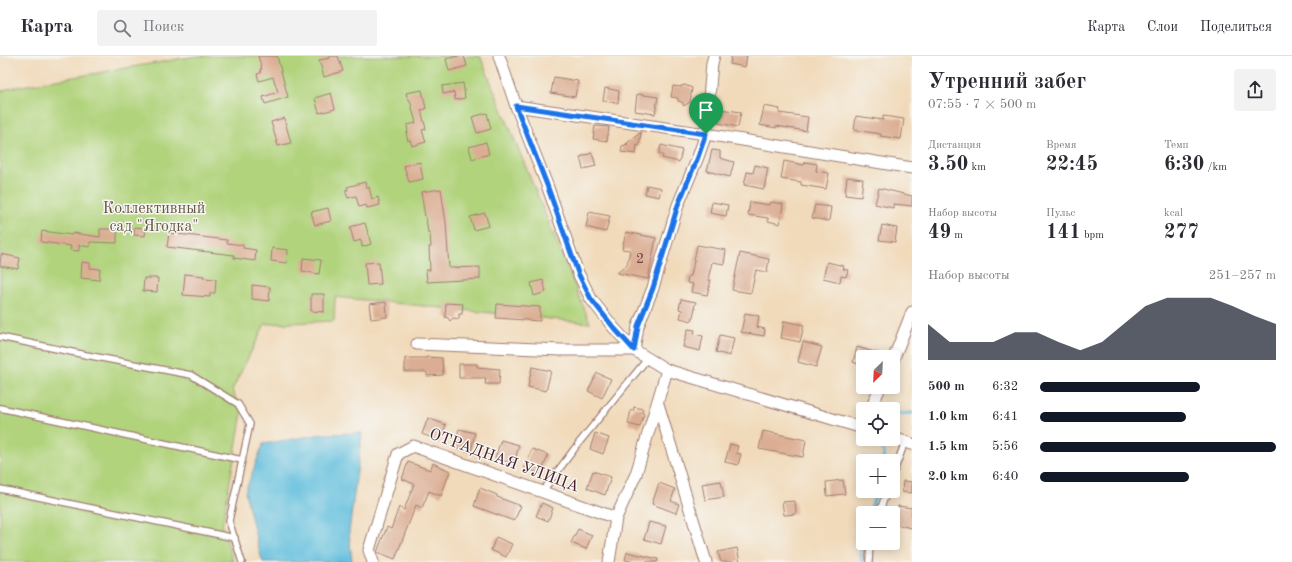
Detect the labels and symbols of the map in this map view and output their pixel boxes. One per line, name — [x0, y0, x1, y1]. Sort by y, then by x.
pin — [689, 93, 723, 134]
park label: Коллективный сад "Ягодка" — [103, 201, 205, 235]
house number: 2 — [636, 252, 644, 266]
north arrow — [856, 350, 900, 394]
street label: ОТРАДНАЯ УЛИЦА — [427, 426, 581, 496]

